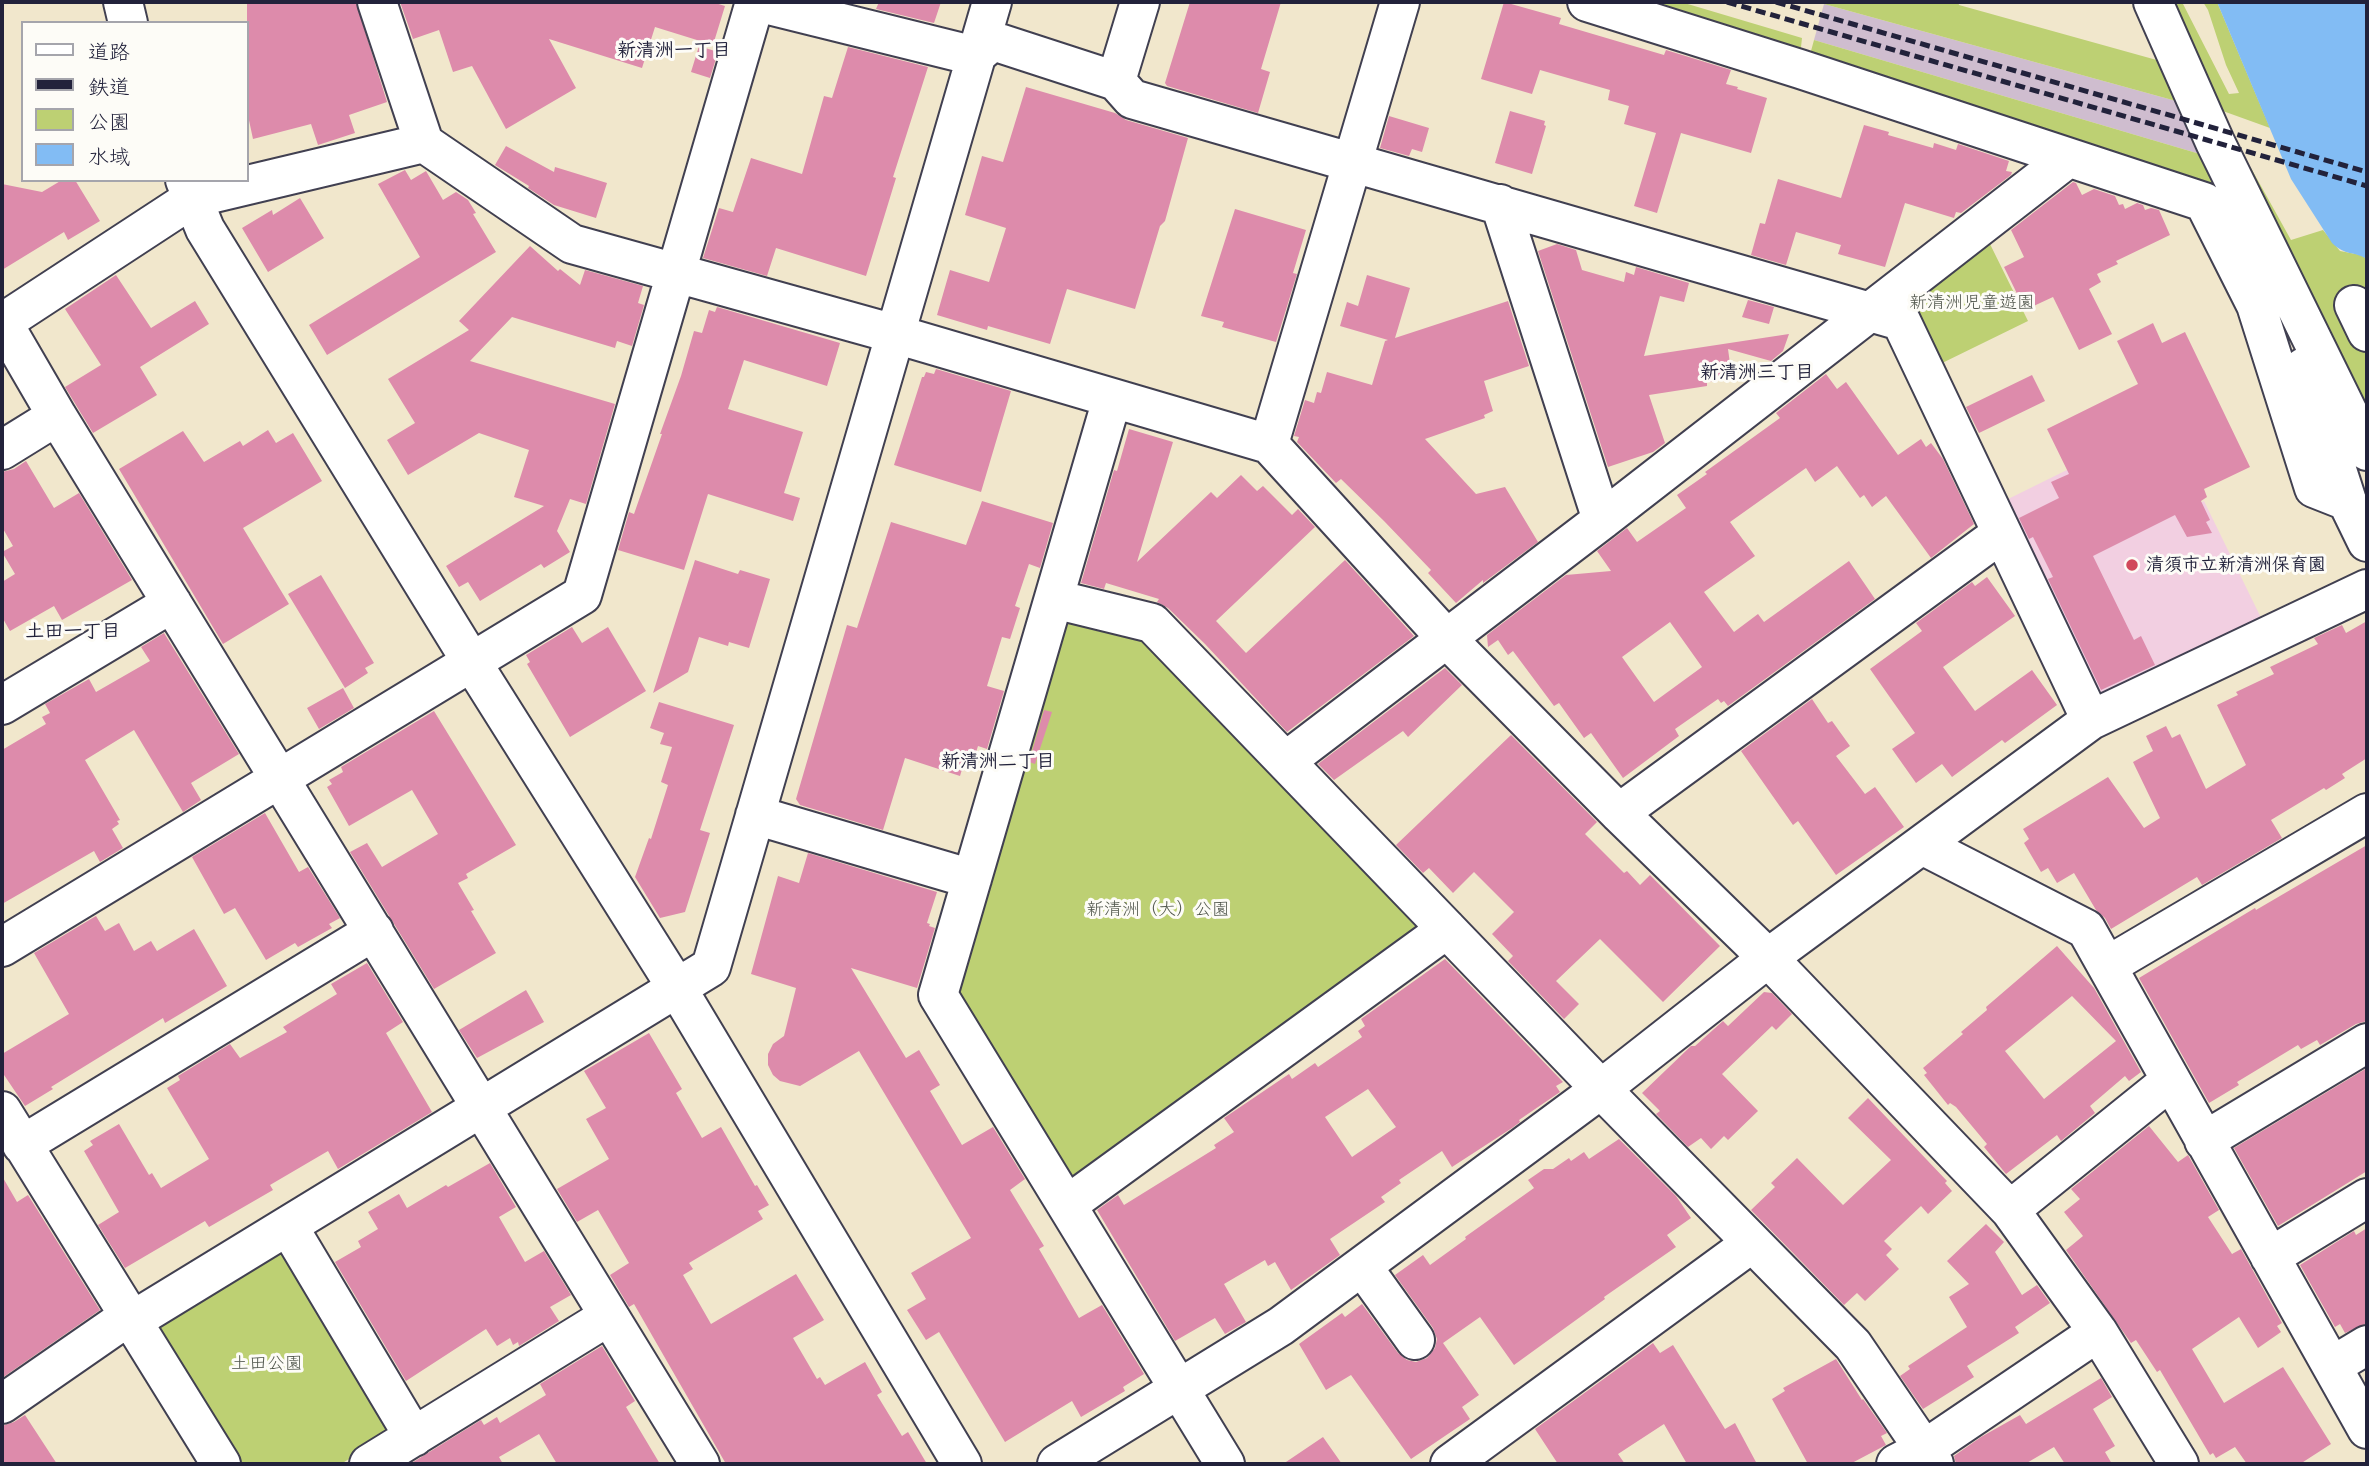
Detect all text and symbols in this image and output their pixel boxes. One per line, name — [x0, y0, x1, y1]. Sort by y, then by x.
legend — [21, 21, 248, 182]
text: 道路 — [88, 34, 130, 66]
district label: 新清洲一丁目 — [617, 40, 731, 62]
text: 鉄道 — [88, 69, 130, 101]
text: 公園 — [88, 104, 130, 136]
text: 水域 — [88, 139, 130, 171]
park label: 新清洲児童遊園 — [1909, 292, 2035, 314]
district label: 新清洲三丁目 — [1700, 362, 1814, 384]
place label: 清須市立新清洲保育園 — [2146, 554, 2326, 576]
marker: 清須市立新清洲保育園 — [2124, 557, 2140, 573]
district label: 土田一丁目 — [26, 621, 120, 643]
district label: 新清洲二丁目 — [941, 751, 1055, 773]
park label: 新清洲（大）公園 — [1086, 899, 1230, 921]
park label: 土田公園 — [231, 1353, 303, 1375]

